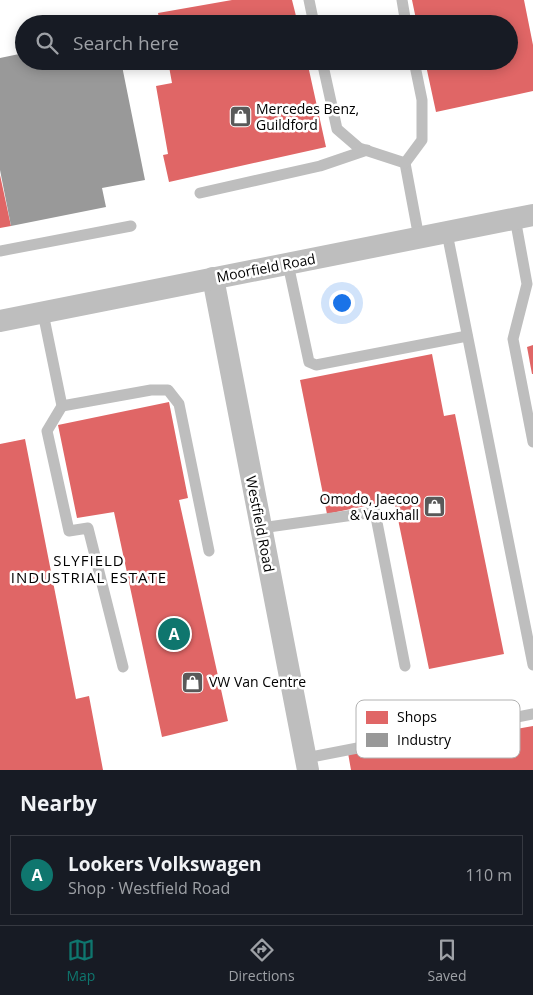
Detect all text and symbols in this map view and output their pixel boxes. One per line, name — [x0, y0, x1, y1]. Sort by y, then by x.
search box — [15, 15, 518, 70]
icon: search — [33, 29, 61, 57]
text: Search here — [73, 30, 179, 56]
place label: Mercedes Benz, Guildford — [256, 99, 359, 134]
shop icon: Mercedes Benz, Guildford — [228, 105, 252, 129]
street label: Moorfield Road — [215, 249, 317, 286]
your location — [329, 290, 355, 316]
street label: Westfield Road — [242, 474, 279, 574]
place label: Omodo, Jaecoo & Vauxhall — [320, 489, 419, 524]
shop icon: Omodo, Jaecoo & Vauxhall — [423, 495, 447, 519]
district label: SLYFIELD INDUSTRIAL ESTATE — [11, 550, 167, 587]
pin: A — [158, 615, 190, 653]
shop icon: VW Van Centre — [181, 670, 205, 694]
place label: VW Van Centre — [209, 672, 306, 691]
legend — [356, 700, 520, 758]
text: Shops — [397, 707, 437, 726]
text: Industry — [397, 730, 452, 749]
text: Nearby — [20, 789, 97, 817]
text: Lookers Volkswagen — [68, 851, 262, 877]
text: A — [31, 864, 43, 886]
text: 110 m — [466, 864, 512, 886]
text: Shop · Westfield Road — [68, 877, 230, 899]
tab: Map — [66, 936, 95, 985]
tab: Directions — [228, 936, 295, 985]
tab: Saved — [428, 936, 466, 985]

